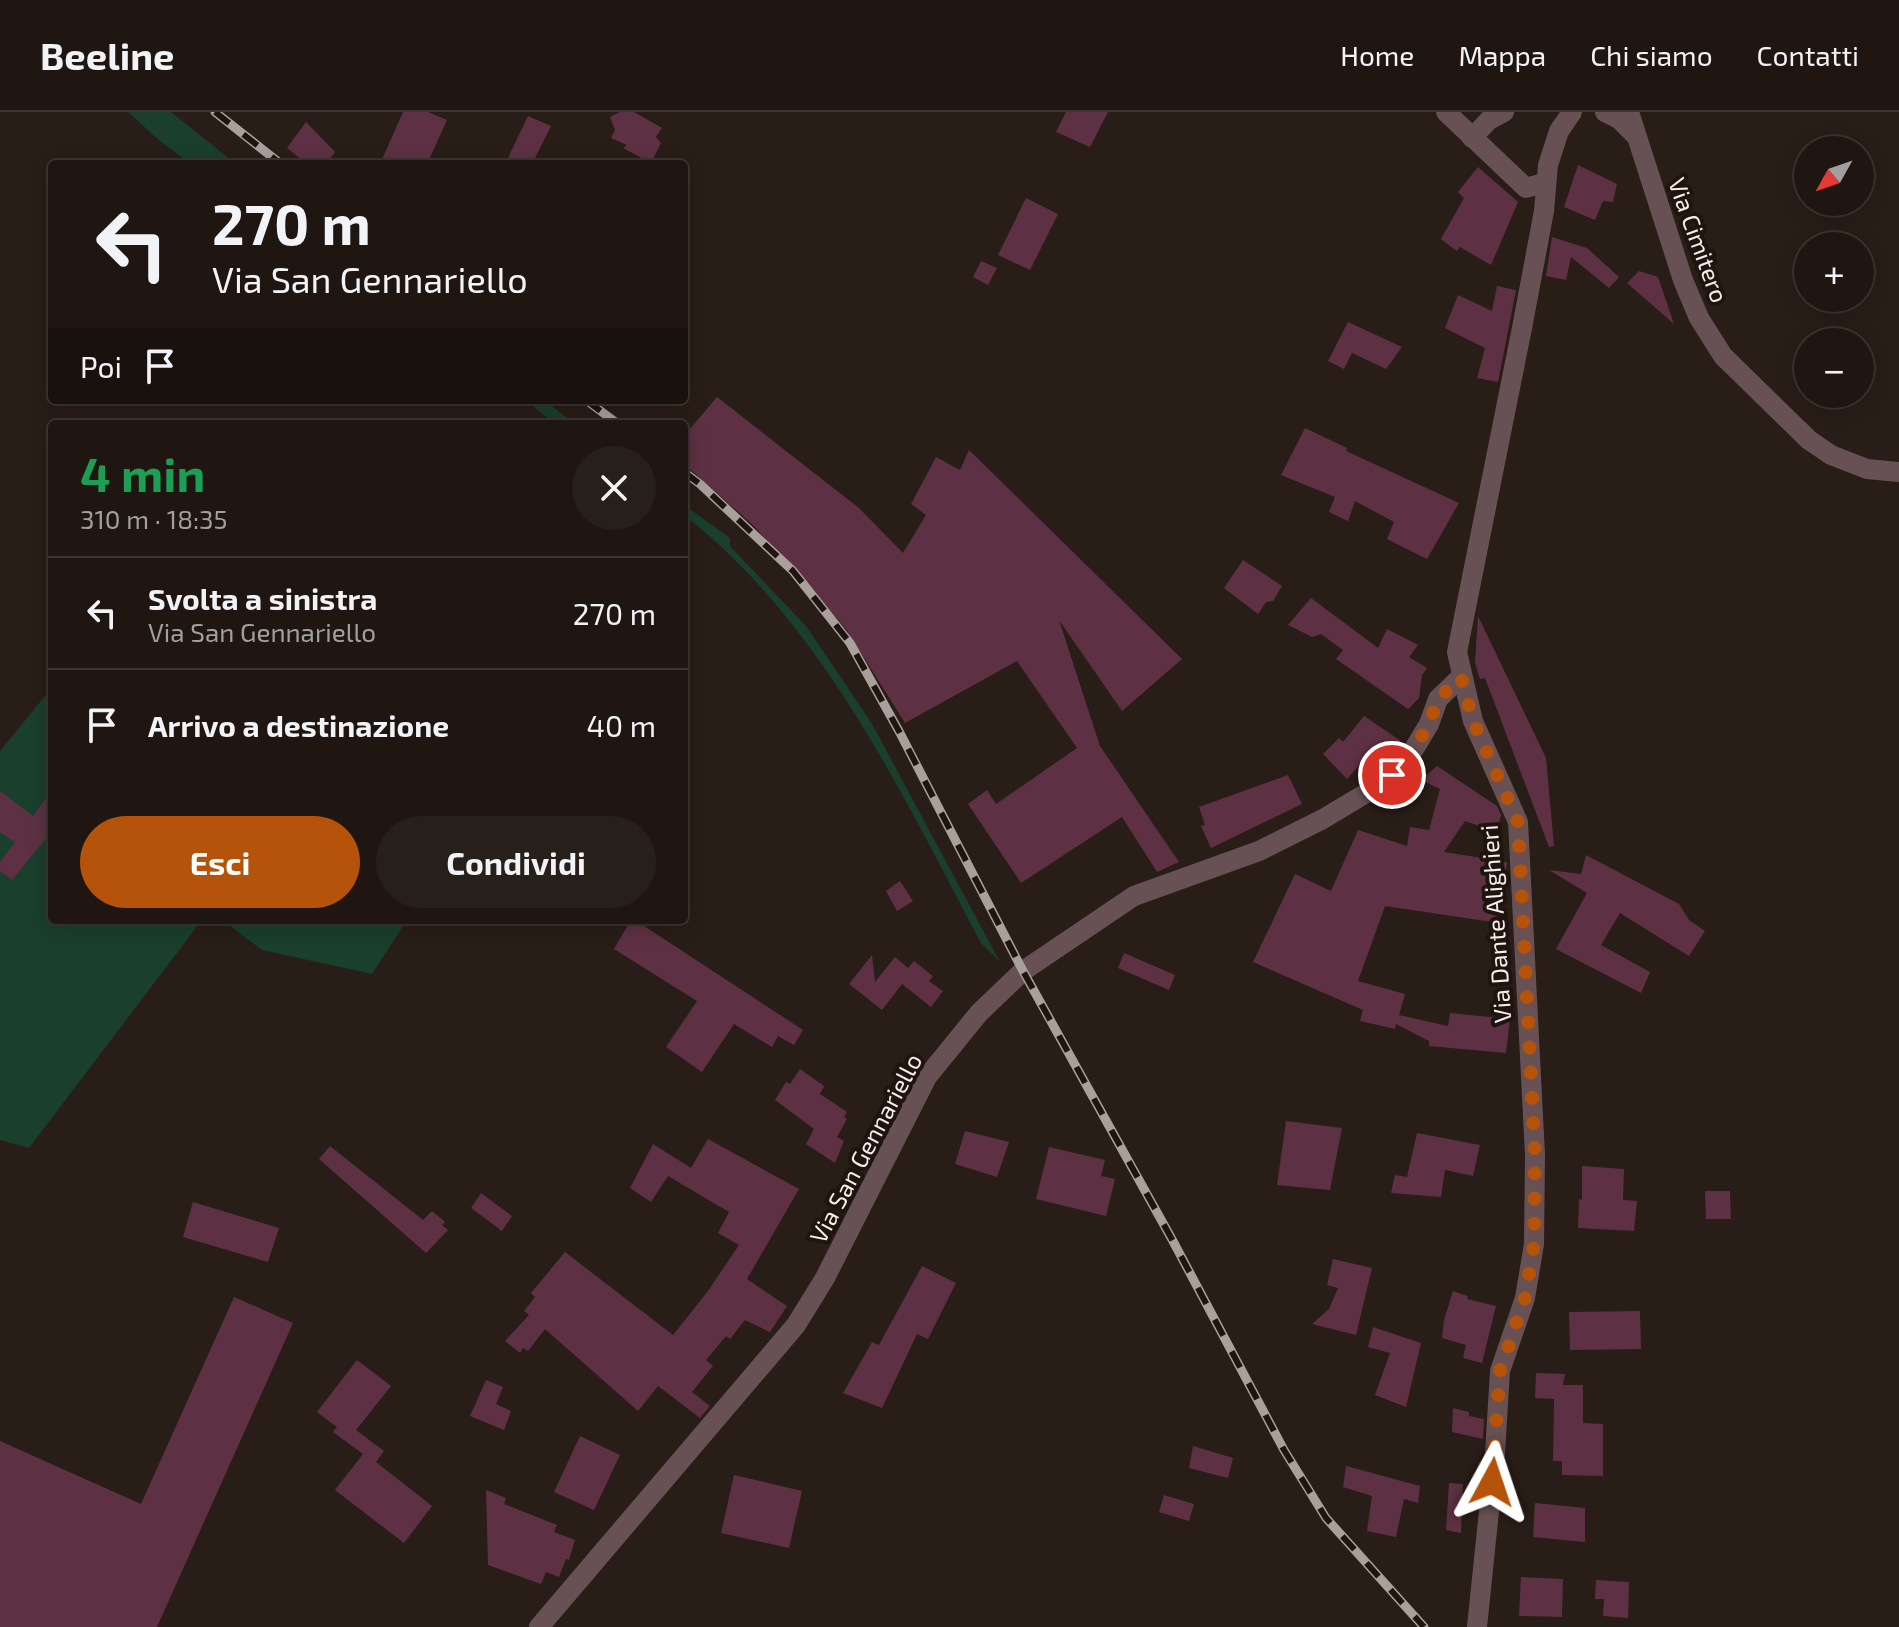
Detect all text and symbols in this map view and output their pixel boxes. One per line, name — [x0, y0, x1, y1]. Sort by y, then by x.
text: Beeline — [40, 32, 174, 78]
text: Home — [1340, 38, 1414, 72]
text: Mappa — [1458, 38, 1546, 72]
text: Chi siamo — [1590, 38, 1713, 72]
text: Contatti — [1757, 38, 1859, 72]
north arrow — [1794, 136, 1874, 216]
map controls — [1794, 136, 1874, 408]
street label: Via Cimitero — [1663, 174, 1735, 306]
text: 270 m — [212, 189, 371, 256]
icon: left — [80, 192, 184, 296]
button: + — [1794, 232, 1874, 312]
text: Via San Gennariello — [212, 257, 528, 300]
button: − — [1794, 328, 1874, 408]
icon: arrive — [138, 344, 182, 388]
text: Poi — [80, 348, 122, 384]
text: 4 min — [80, 444, 205, 502]
button: close — [572, 446, 656, 530]
text: 310 m · 18:35 — [80, 503, 227, 534]
text: Svolta a sinistra — [148, 580, 377, 616]
icon: left — [80, 591, 124, 635]
text: 270 m — [573, 595, 656, 631]
text: Via San Gennariello — [148, 616, 376, 647]
icon: arrive — [80, 703, 124, 747]
text: Arrivo a destinazione — [148, 707, 449, 743]
text: 40 m — [586, 707, 656, 743]
pin — [1358, 741, 1426, 809]
icon: arrive — [1370, 753, 1414, 797]
button: Esci — [80, 816, 360, 908]
button: Condividi — [376, 816, 656, 908]
street label: Via Dante Alighieri — [1474, 824, 1516, 1024]
street label: Via San Gennariello — [803, 1048, 927, 1248]
position arrow — [1450, 1440, 1534, 1524]

